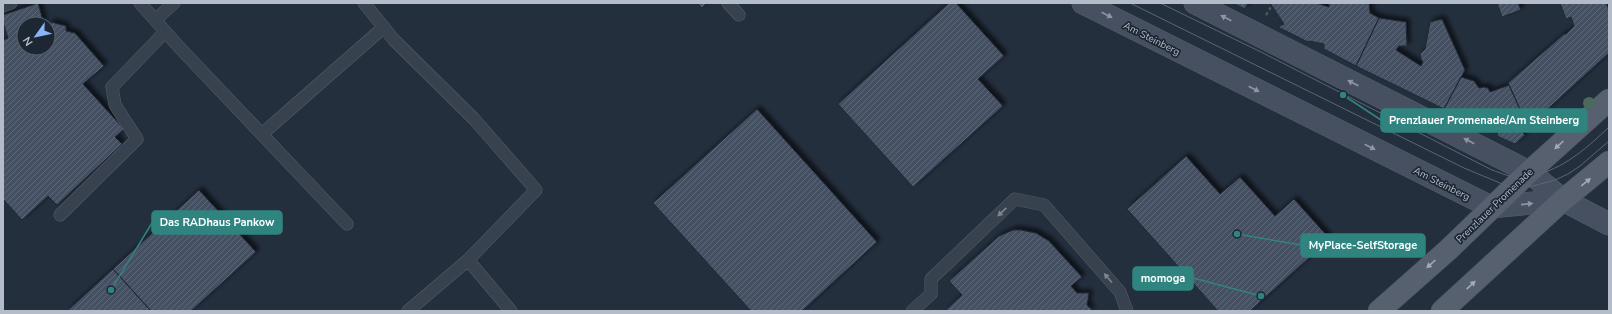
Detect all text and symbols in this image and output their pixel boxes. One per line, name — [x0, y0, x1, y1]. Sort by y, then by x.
one-way arrow — [1101, 11, 1112, 18]
one-way arrow — [1220, 15, 1231, 21]
north arrow — [16, 16, 56, 56]
street label: Am Steinberg — [1121, 19, 1182, 59]
text: N — [20, 34, 37, 49]
one-way arrow — [1347, 79, 1359, 86]
one-way arrow — [1248, 86, 1260, 92]
callout: Prenzlauer Promenade/Am Steinberg — [1381, 109, 1587, 132]
text: Prenzlauer Promenade/Am Steinberg — [1389, 113, 1579, 128]
one-way arrow — [1463, 138, 1475, 145]
one-way arrow — [1554, 140, 1564, 149]
one-way arrow — [1364, 144, 1376, 150]
street label: Am Steinberg — [1411, 164, 1472, 204]
street label: Prenzlauer Promenade — [1453, 165, 1536, 246]
one-way arrow — [1581, 177, 1592, 186]
one-way arrow — [1521, 200, 1533, 207]
one-way arrow — [997, 207, 1007, 216]
callout: Das RADhaus Pankow — [152, 211, 282, 234]
text: Das RADhaus Pankow — [160, 215, 275, 230]
callout: MyPlace-SelfStorage — [1301, 234, 1425, 257]
text: MyPlace-SelfStorage — [1309, 238, 1417, 253]
one-way arrow — [1426, 260, 1436, 269]
callout: momoga — [1133, 267, 1193, 290]
text: momoga — [1141, 271, 1185, 286]
one-way arrow — [1103, 273, 1112, 283]
one-way arrow — [1465, 280, 1476, 289]

